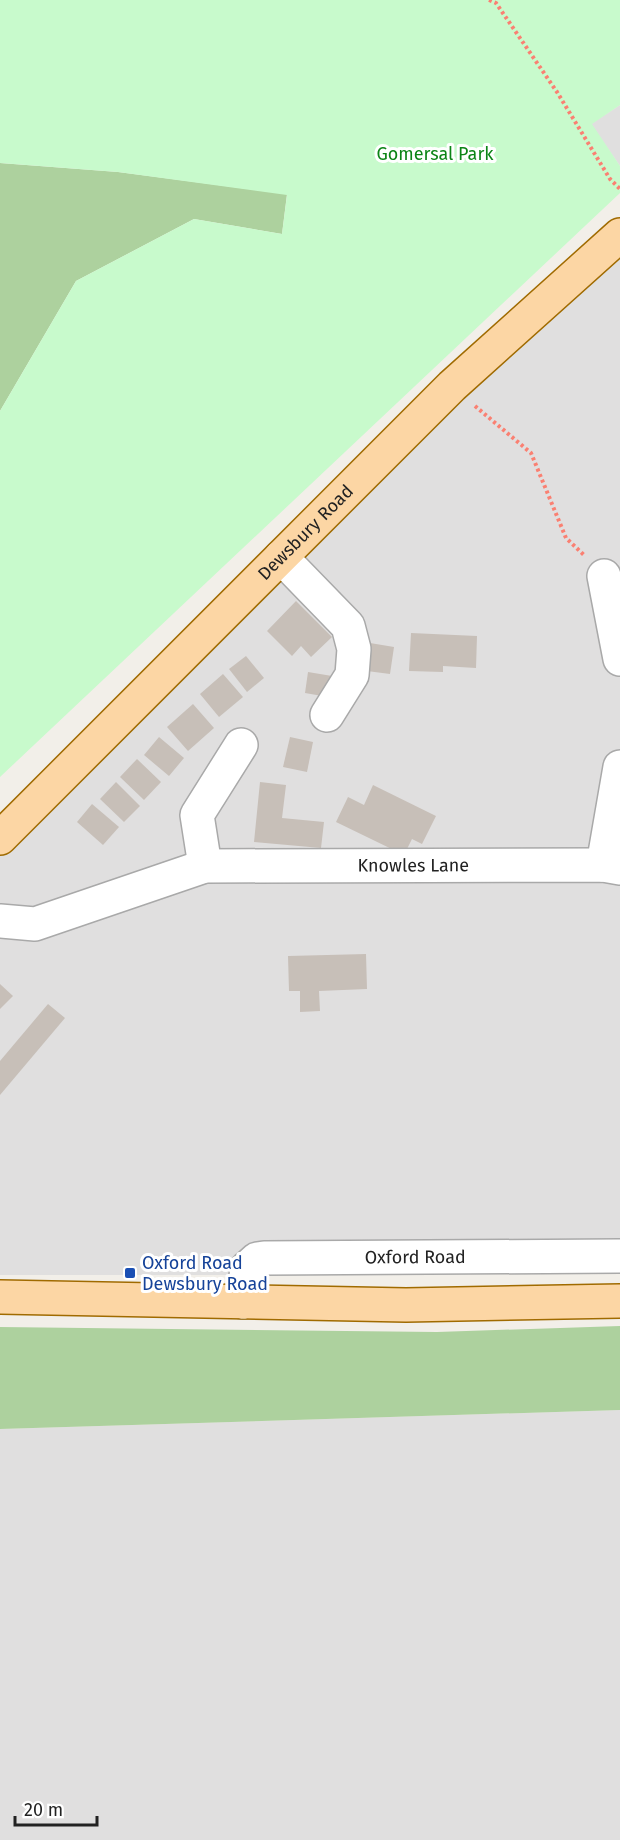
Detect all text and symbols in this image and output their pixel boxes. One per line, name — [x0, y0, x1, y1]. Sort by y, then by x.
park label: Gomersal Park — [376, 143, 494, 165]
street label: Dewsbury Road — [253, 480, 358, 585]
street label: Knowles Lane — [357, 854, 469, 877]
street label: Oxford Road — [365, 1246, 466, 1268]
place label: Oxford Road Dewsbury Road — [142, 1252, 268, 1295]
marker: Oxford Road Dewsbury Road — [123, 1266, 137, 1280]
scale bar — [15, 1789, 98, 1827]
text: 20 m — [24, 1799, 63, 1821]

